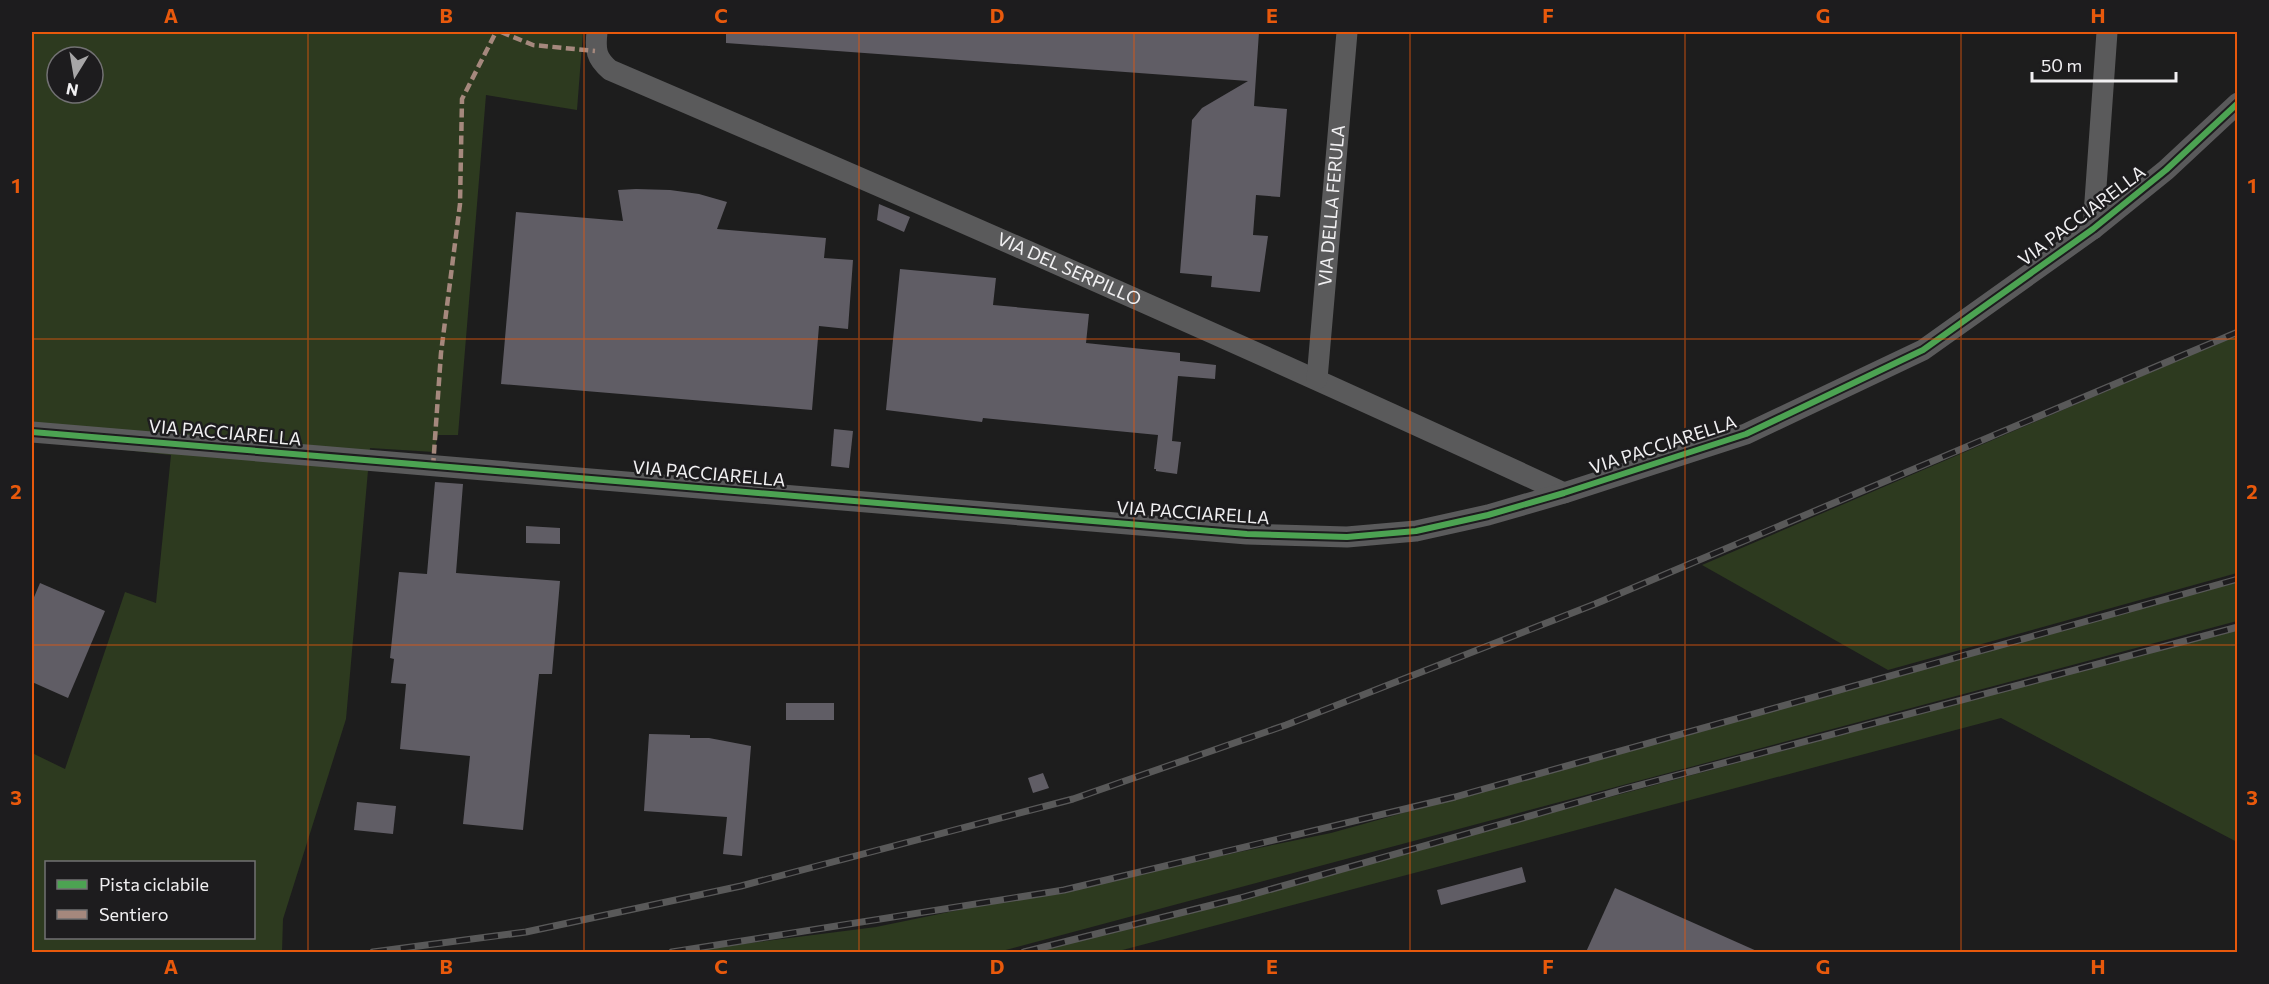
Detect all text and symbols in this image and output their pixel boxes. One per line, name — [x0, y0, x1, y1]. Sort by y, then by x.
text: A — [164, 3, 178, 27]
text: B — [439, 3, 453, 27]
text: C — [714, 3, 728, 27]
text: D — [990, 3, 1004, 27]
text: E — [1266, 3, 1278, 27]
text: F — [1542, 3, 1554, 27]
text: G — [1816, 3, 1830, 27]
text: H — [2091, 3, 2106, 27]
north arrow — [45, 45, 105, 105]
scale bar — [2032, 45, 2176, 83]
text: 50 m — [2041, 54, 2082, 76]
text: N — [64, 80, 80, 101]
street label: VIA DELLA FERULA — [1313, 124, 1349, 287]
street label: VIA PACCIARELLA — [2014, 160, 2149, 270]
text: 1 — [11, 173, 21, 197]
text: 1 — [2247, 173, 2257, 197]
street label: VIA DEL SERPILLO — [994, 227, 1145, 310]
street label: VIA PACCIARELLA — [1586, 410, 1739, 478]
street label: VIA PACCIARELLA — [148, 414, 302, 450]
street label: VIA PACCIARELLA — [632, 455, 786, 491]
text: 2 — [10, 479, 22, 503]
text: 2 — [2246, 479, 2258, 503]
street label: VIA PACCIARELLA — [1116, 496, 1270, 528]
text: 3 — [10, 785, 22, 809]
text: 3 — [2246, 785, 2258, 809]
legend — [45, 861, 255, 939]
text: Pista ciclabile — [99, 873, 209, 895]
text: Sentiero — [99, 903, 169, 925]
text: A — [164, 954, 178, 978]
text: B — [439, 954, 453, 978]
text: C — [714, 954, 728, 978]
text: D — [990, 954, 1004, 978]
text: E — [1266, 954, 1278, 978]
text: F — [1542, 954, 1554, 978]
text: G — [1816, 954, 1830, 978]
text: H — [2091, 954, 2106, 978]

